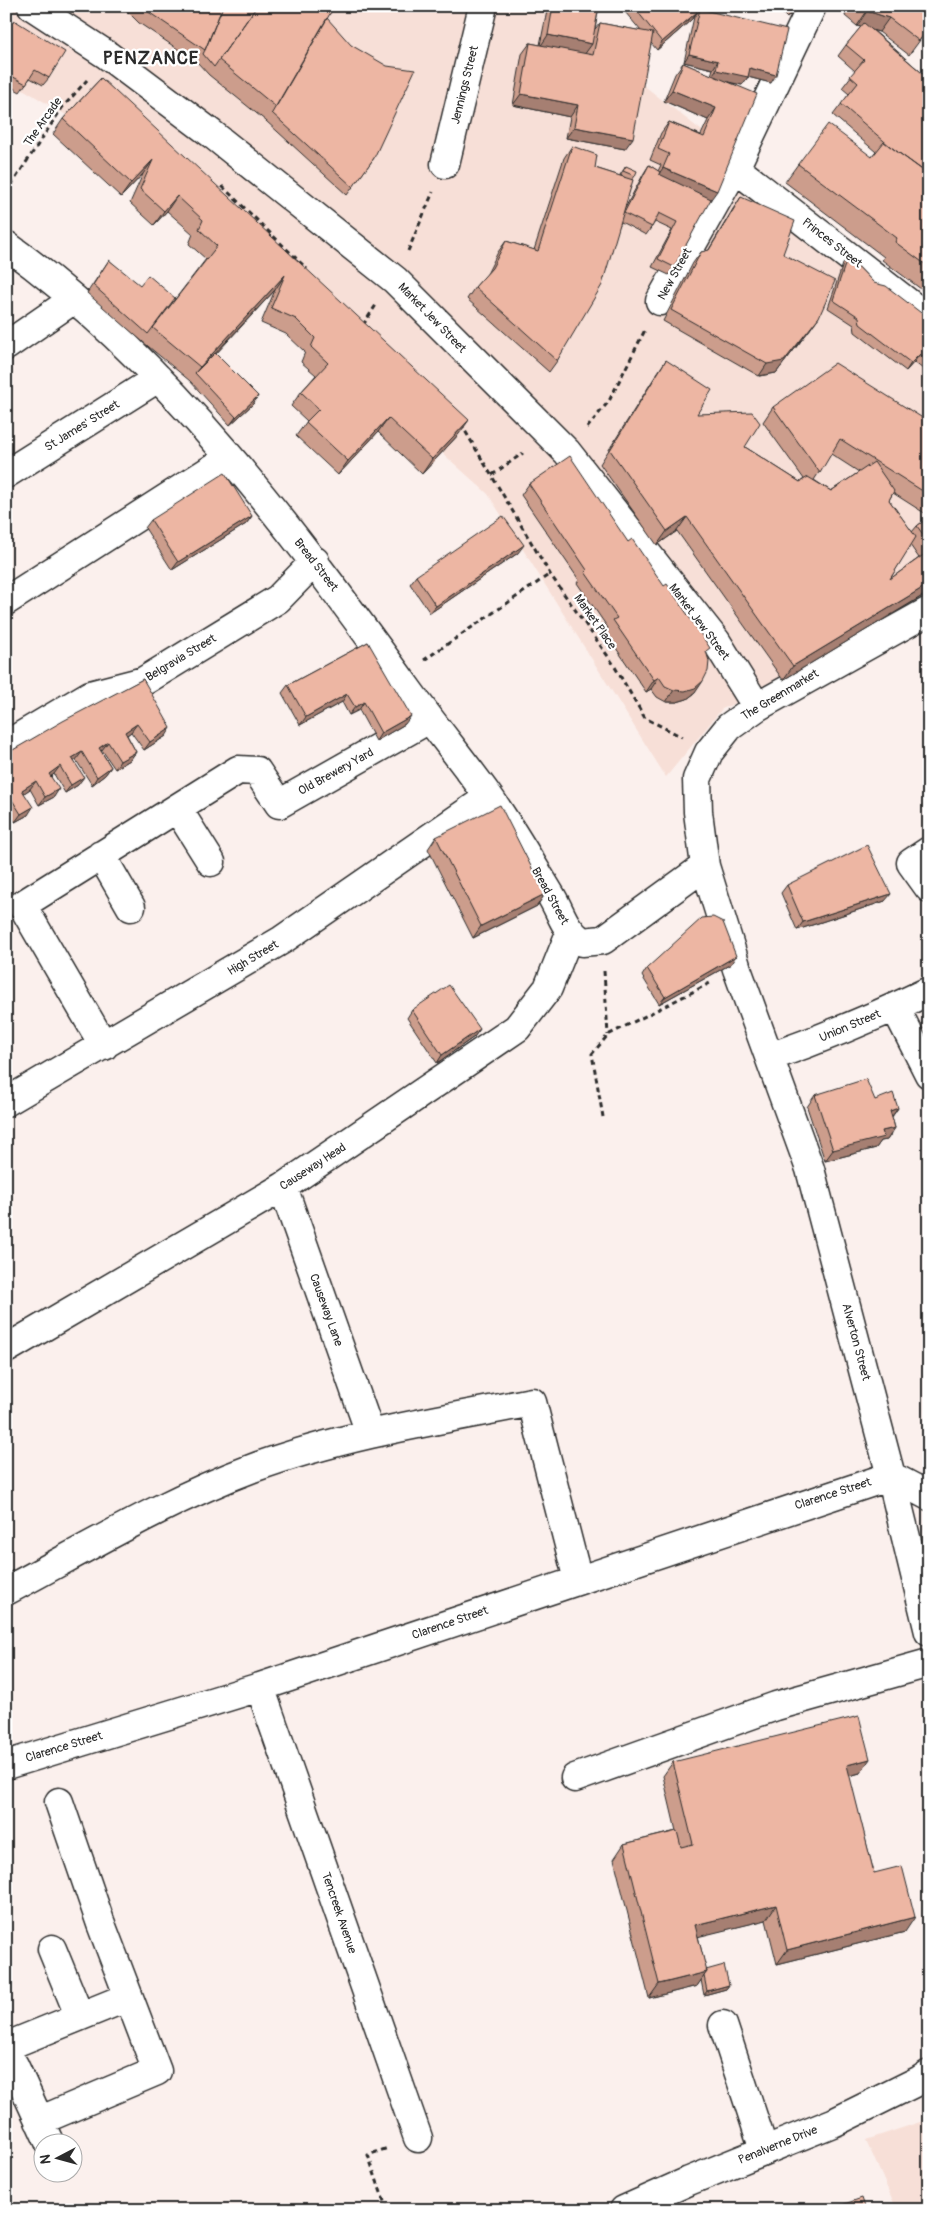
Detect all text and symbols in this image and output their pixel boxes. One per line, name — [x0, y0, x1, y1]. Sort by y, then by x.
street label: Jennings Street — [448, 44, 482, 126]
district label: PENZANCE — [103, 47, 199, 70]
street label: The Arcade — [21, 95, 65, 149]
street label: Princes Street — [799, 215, 865, 271]
street label: New Street — [655, 245, 696, 303]
street label: Market Jew Street — [395, 280, 469, 356]
street label: St James' Street — [42, 397, 122, 455]
street label: Bread Street — [291, 535, 342, 595]
street label: Market Jew Street — [665, 581, 733, 663]
street label: Market Place — [571, 592, 620, 653]
street label: Belgravia Street — [143, 631, 219, 685]
street label: The Greenmarket — [739, 666, 821, 724]
street label: Old Brewery Yard — [296, 745, 376, 799]
street label: Bread Street — [528, 865, 572, 927]
street label: High Street — [225, 937, 281, 979]
street label: Union Street — [817, 1006, 883, 1046]
street label: Causeway Head — [277, 1140, 349, 1194]
street label: Causeway Lane — [306, 1272, 346, 1348]
street label: Alverton Street — [838, 1302, 874, 1382]
street label: Clarence Street — [793, 1475, 873, 1513]
street label: Clarence Street — [410, 1603, 490, 1643]
street label: Clarence Street — [24, 1728, 104, 1766]
street label: Tencreek Avenue — [318, 1870, 360, 1956]
street label: Penalverne Drive — [736, 2122, 820, 2168]
north arrow — [32, 2134, 82, 2184]
text: N — [37, 2154, 55, 2165]

